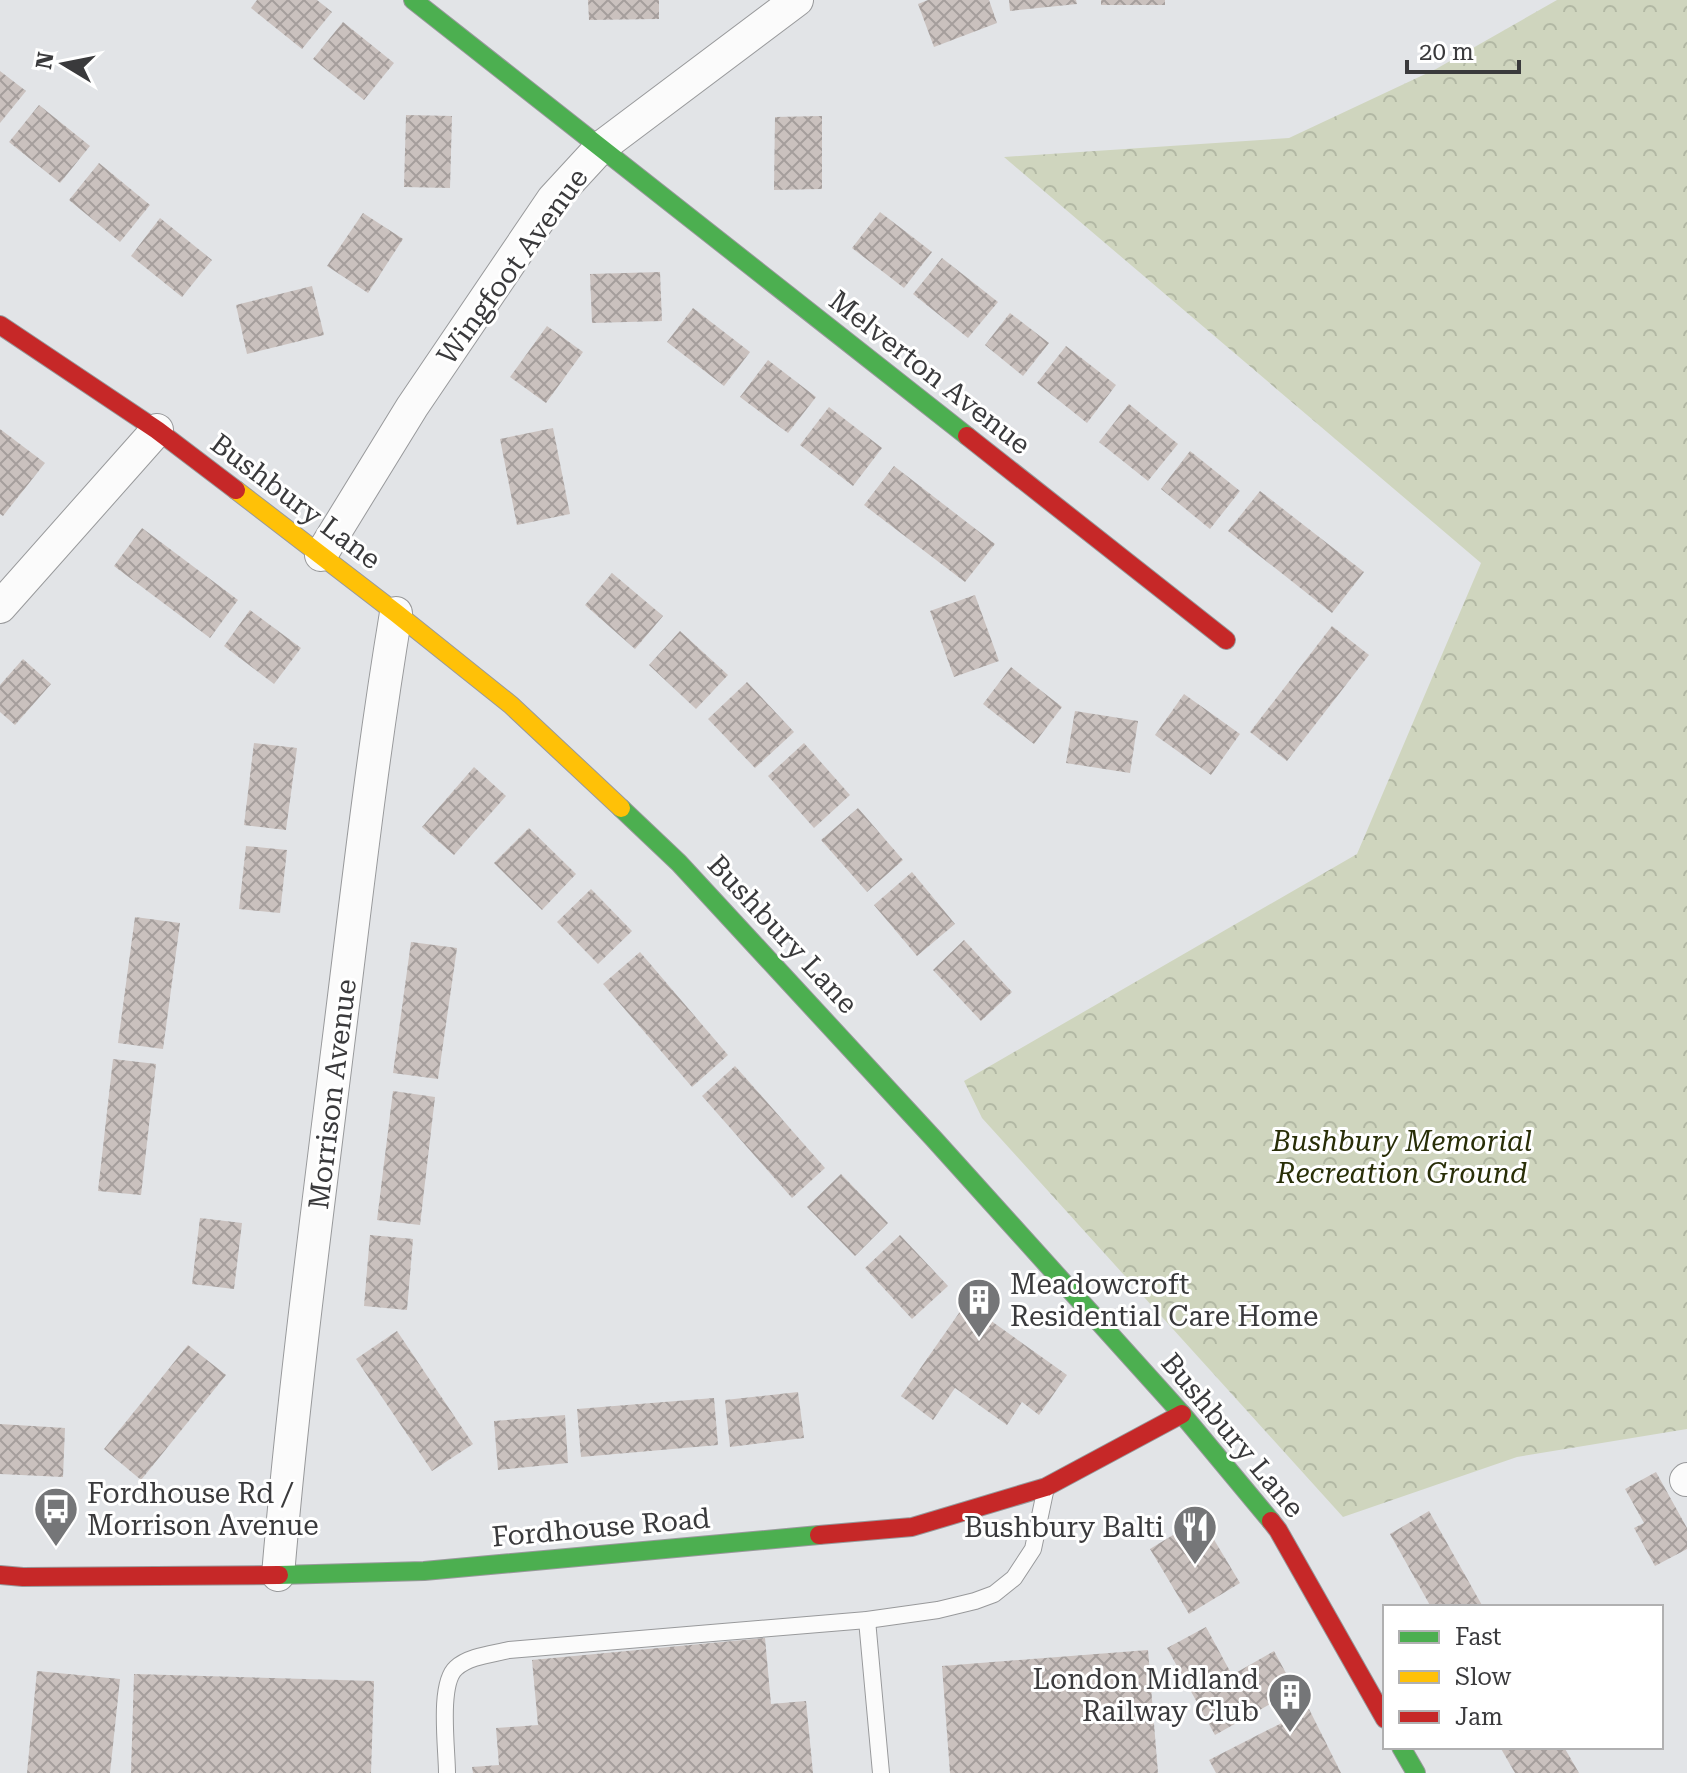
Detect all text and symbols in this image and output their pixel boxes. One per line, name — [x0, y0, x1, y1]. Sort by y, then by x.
north arrow — [24, 24, 104, 104]
scale bar — [1407, 24, 1519, 74]
text: 20 m — [1419, 38, 1474, 66]
text: N — [31, 50, 59, 71]
street label: Wingfoot Avenue — [430, 162, 595, 371]
street label: Melverton Avenue — [823, 284, 1037, 461]
street label: Bushbury Lane — [204, 427, 387, 576]
street label: Bushbury Lane — [701, 848, 864, 1020]
street label: Morrison Avenue — [302, 977, 363, 1211]
park label: Bushbury Memorial Recreation Ground — [1271, 1125, 1532, 1190]
place label: Meadowcroft Residential Care Home — [1010, 1268, 1318, 1333]
building icon: Meadowcroft Residential Care Home — [955, 1276, 1003, 1339]
street label: Bushbury Lane — [1154, 1346, 1311, 1524]
place label: Fordhouse Rd / Morrison Avenue — [87, 1477, 319, 1542]
bus stop icon: Fordhouse Rd / Morrison Avenue — [32, 1485, 80, 1548]
street label: Fordhouse Road — [490, 1502, 712, 1553]
restaurant icon: Bushbury Balti — [1171, 1503, 1219, 1566]
place label: Bushbury Balti — [964, 1511, 1164, 1544]
legend — [1383, 1605, 1663, 1749]
text: Fast — [1455, 1623, 1502, 1651]
place label: London Midland Railway Club — [1033, 1663, 1259, 1728]
text: Slow — [1455, 1663, 1512, 1691]
building icon: London Midland Railway Club — [1266, 1671, 1314, 1734]
text: Jam — [1455, 1703, 1503, 1731]

